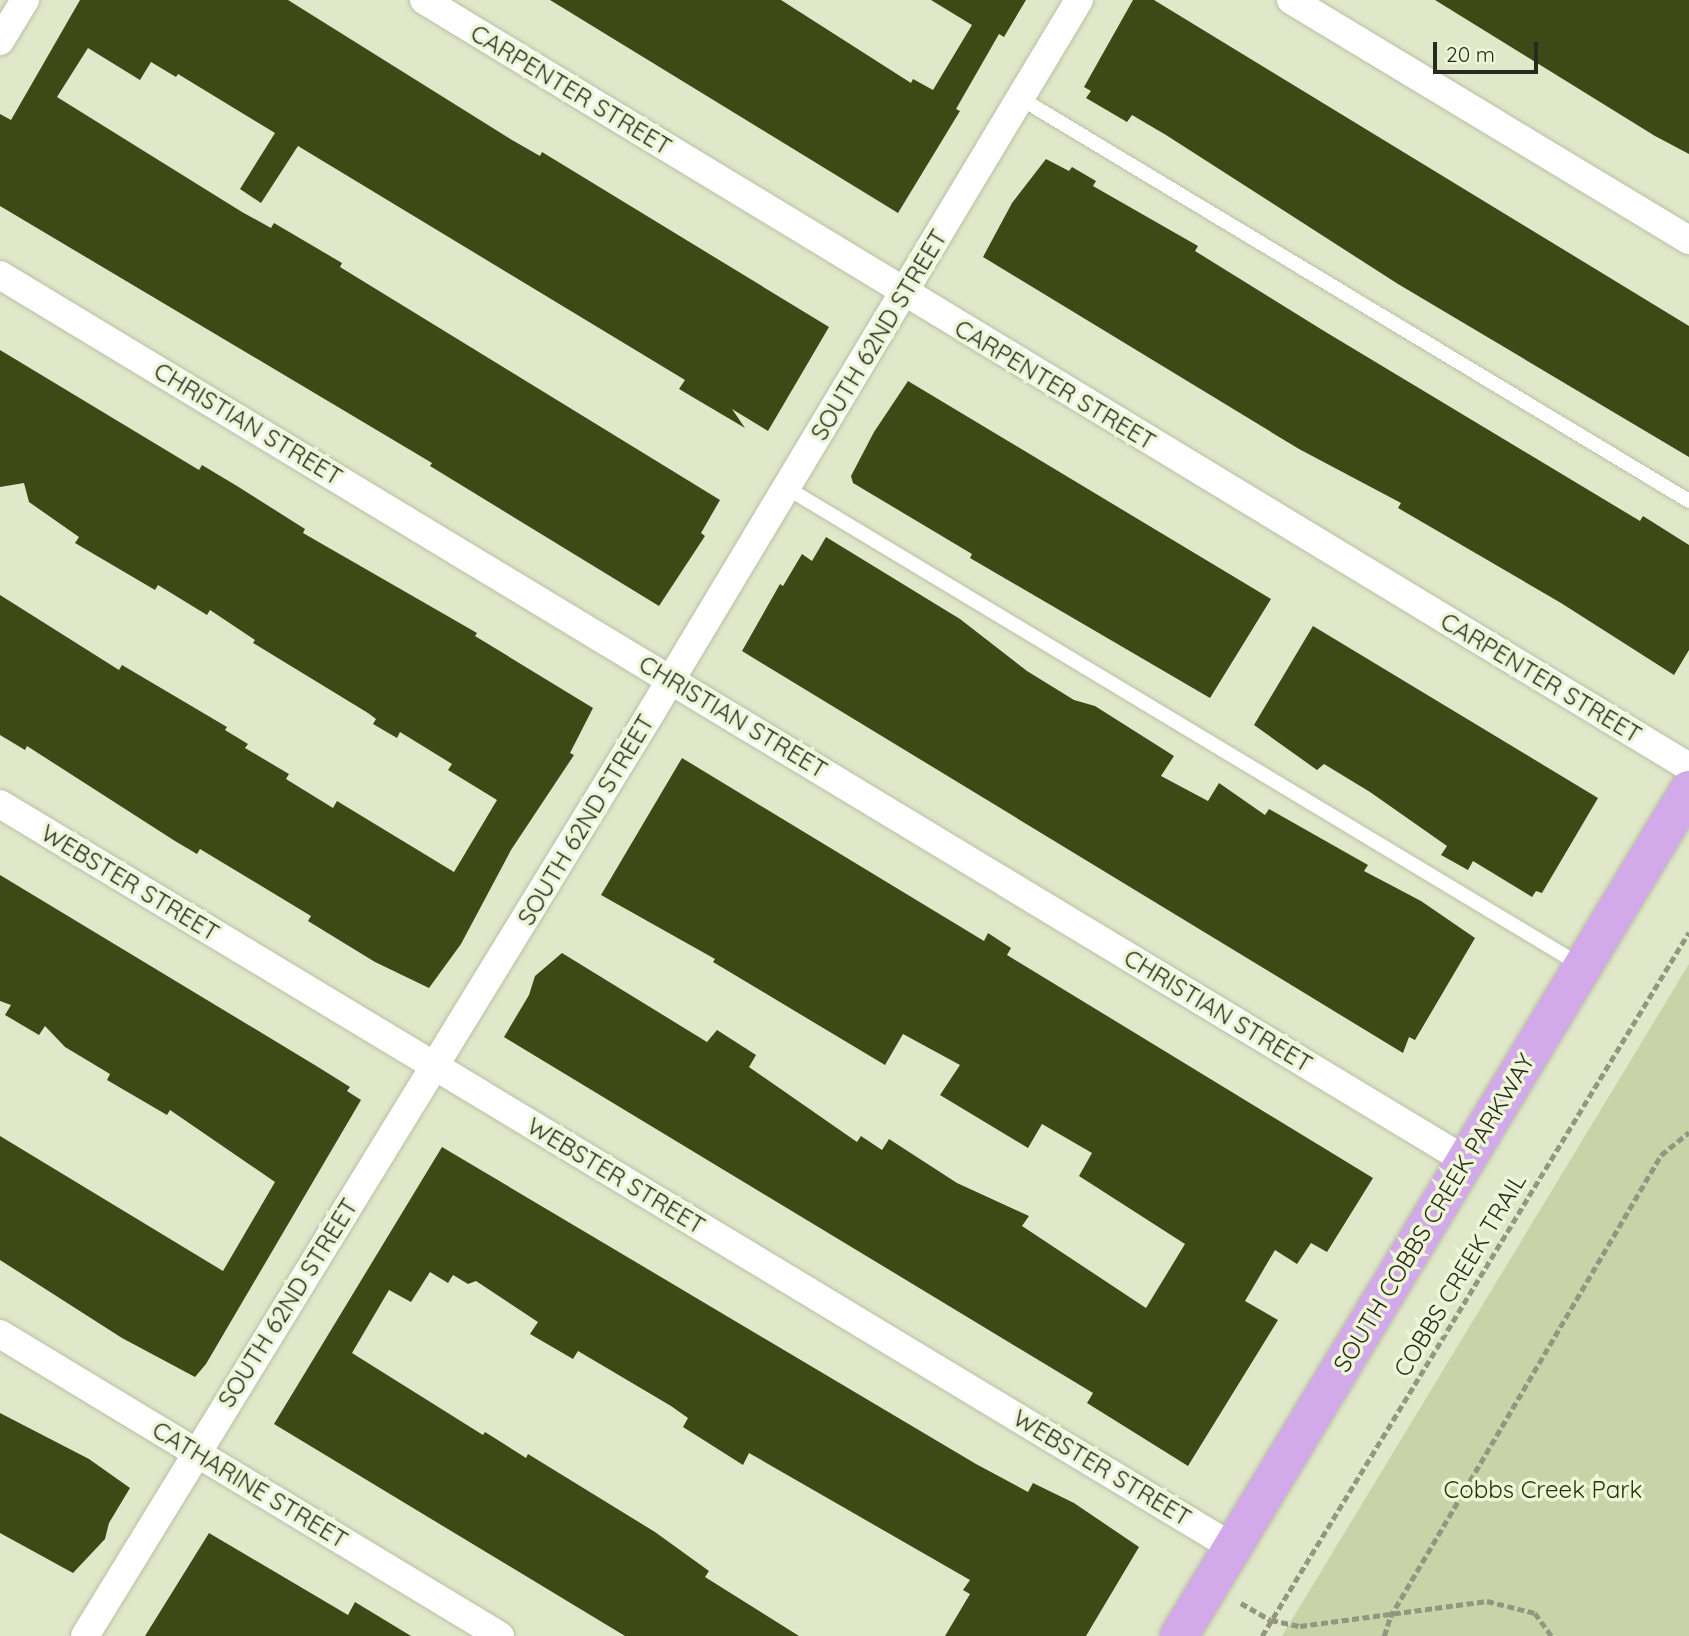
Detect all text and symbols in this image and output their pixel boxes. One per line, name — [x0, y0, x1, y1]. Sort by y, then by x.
street label: CARPENTER STREET — [465, 19, 677, 161]
scale bar — [1437, 28, 1542, 72]
text: 20 m — [1446, 41, 1495, 67]
street label: SOUTH 62ND STREET — [805, 224, 953, 446]
street label: CARPENTER STREET — [949, 314, 1161, 456]
street label: CHRISTIAN STREET — [149, 356, 347, 492]
street label: CARPENTER STREET — [1435, 607, 1647, 749]
street label: CHRISTIAN STREET — [634, 649, 832, 785]
street label: SOUTH 62ND STREET — [512, 709, 660, 931]
street label: WEBSTER STREET — [36, 819, 224, 947]
street label: CHRISTIAN STREET — [1119, 943, 1317, 1079]
street label: SOUTH COBBS CREEK PARKWAY — [1327, 1049, 1541, 1377]
street label: WEBSTER STREET — [522, 1112, 710, 1240]
street label: COBBS CREEK TRAIL — [1388, 1168, 1532, 1382]
street label: SOUTH 62ND STREET — [212, 1193, 364, 1413]
street label: WEBSTER STREET — [1008, 1404, 1196, 1532]
street label: CATHARINE STREET — [147, 1415, 353, 1555]
park label: Cobbs Creek Park — [1444, 1476, 1642, 1504]

